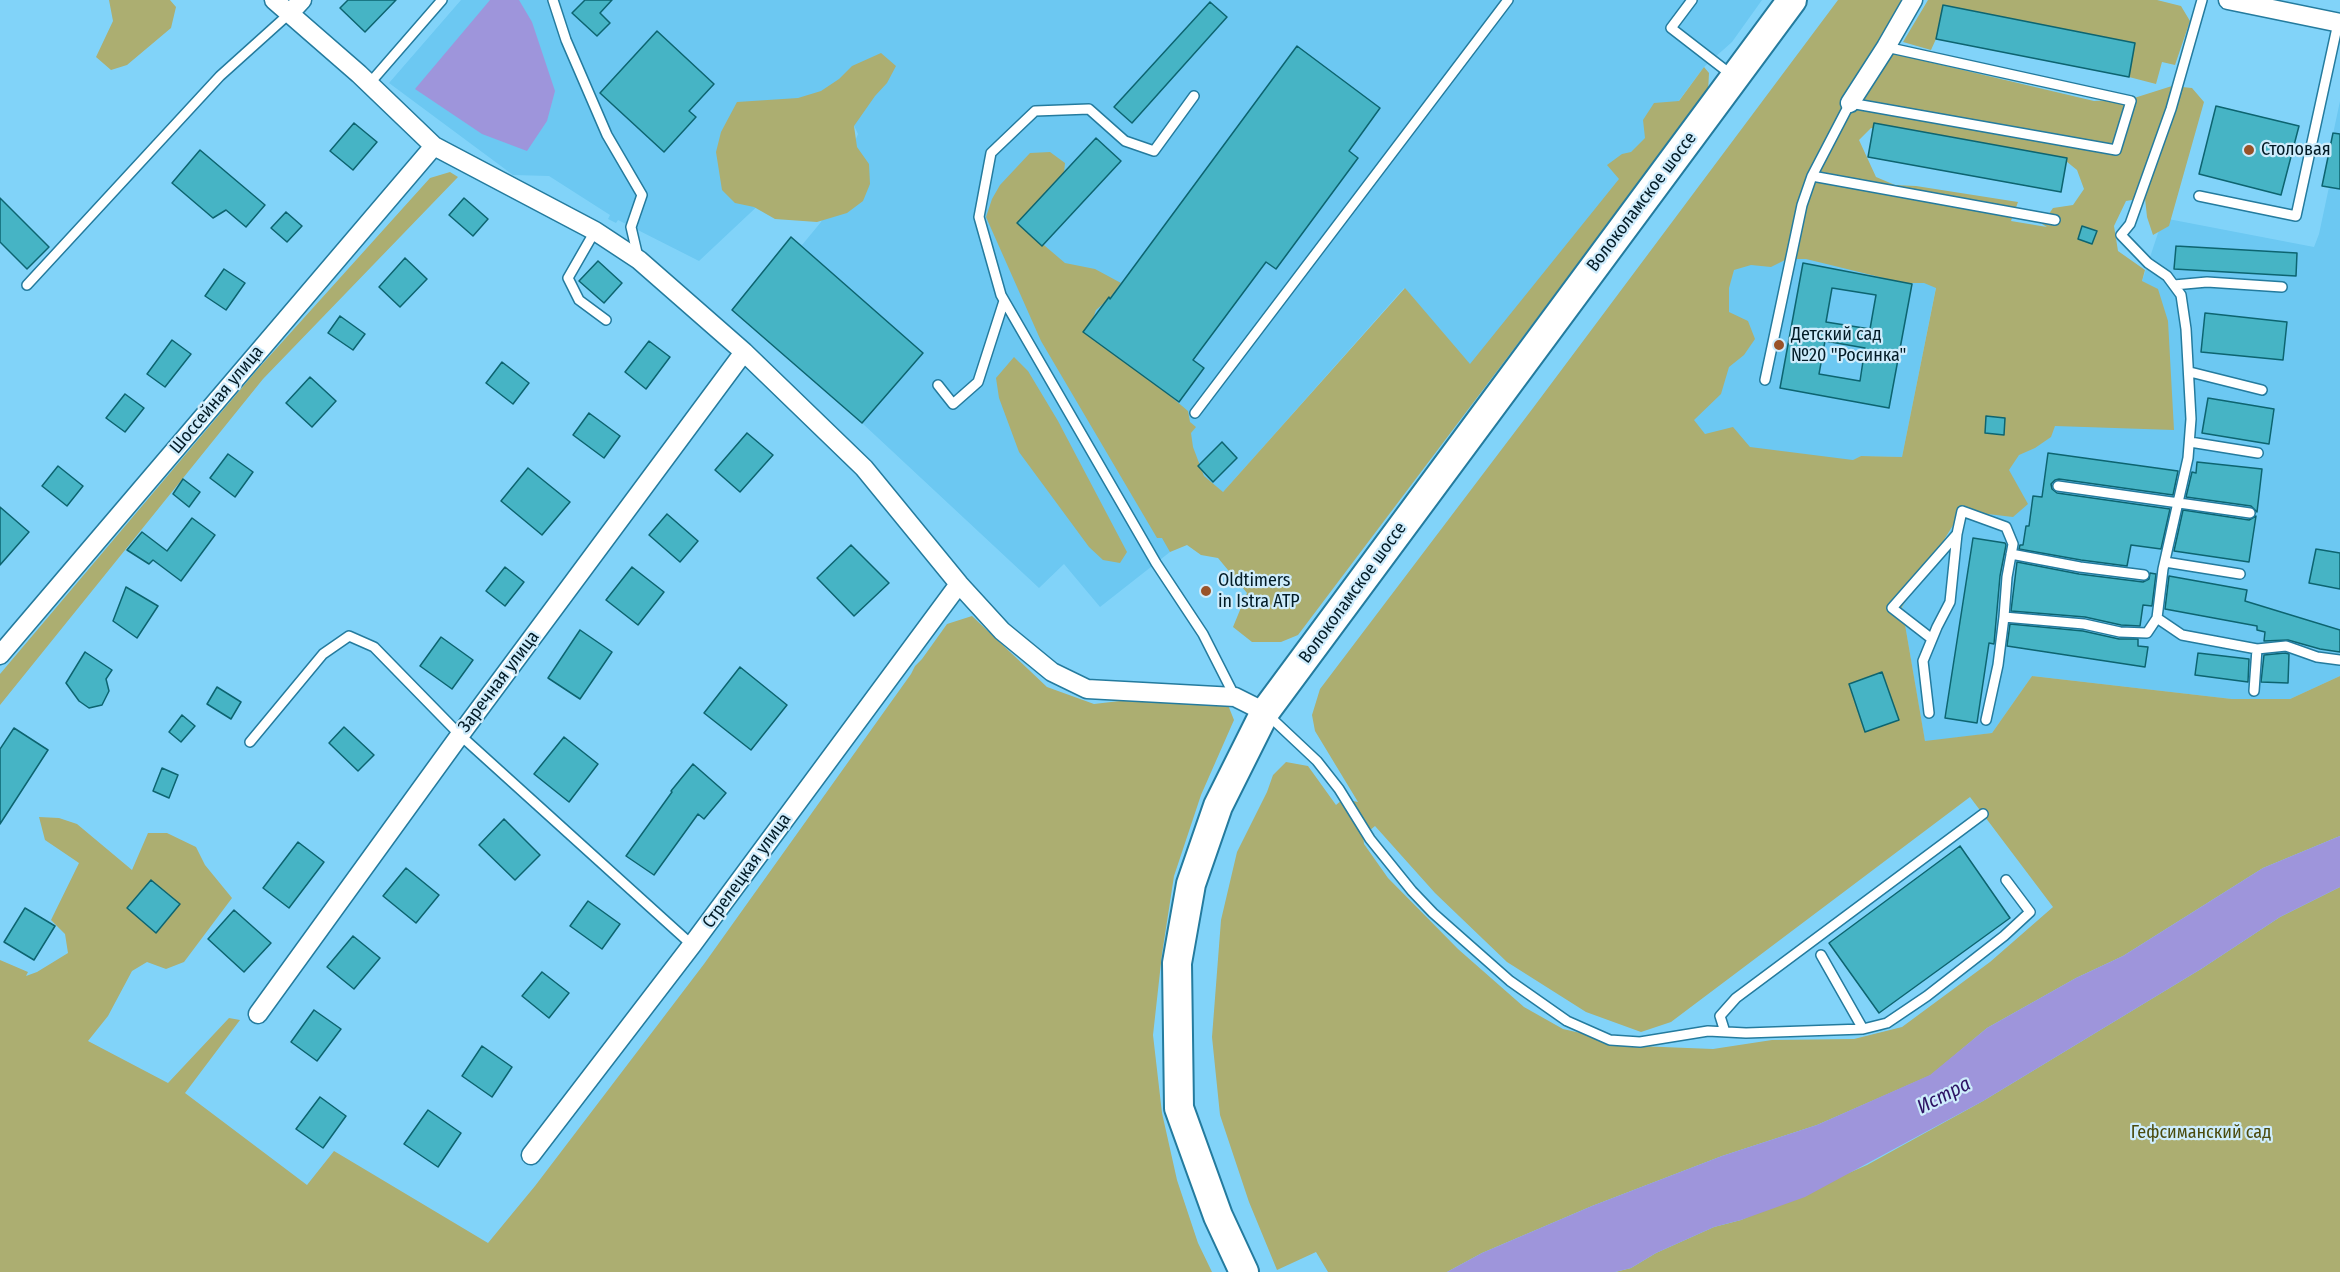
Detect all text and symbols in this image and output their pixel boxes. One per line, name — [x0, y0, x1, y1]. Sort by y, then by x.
street label: Волоколамское шоссе — [1583, 128, 1701, 276]
place label: Столовая — [2261, 139, 2331, 161]
marker: Столовая — [2242, 143, 2256, 157]
place label: Детский сад №20 "Росинка" — [1791, 324, 1906, 366]
marker: Детский сад №20 "Росинка" — [1772, 338, 1786, 352]
street label: Шоссейная улица — [166, 342, 268, 458]
street label: Волоколамское шоссе — [1295, 518, 1411, 668]
place label: Oldtimers in Istra ATP — [1218, 570, 1300, 612]
marker: Oldtimers in Istra ATP — [1199, 584, 1213, 598]
street label: Заречная улица — [454, 627, 544, 737]
street label: Стрелецкая улица — [698, 809, 796, 933]
water label: Истра — [1913, 1072, 1975, 1120]
park label: Гефсиманский сад — [2131, 1122, 2271, 1144]

